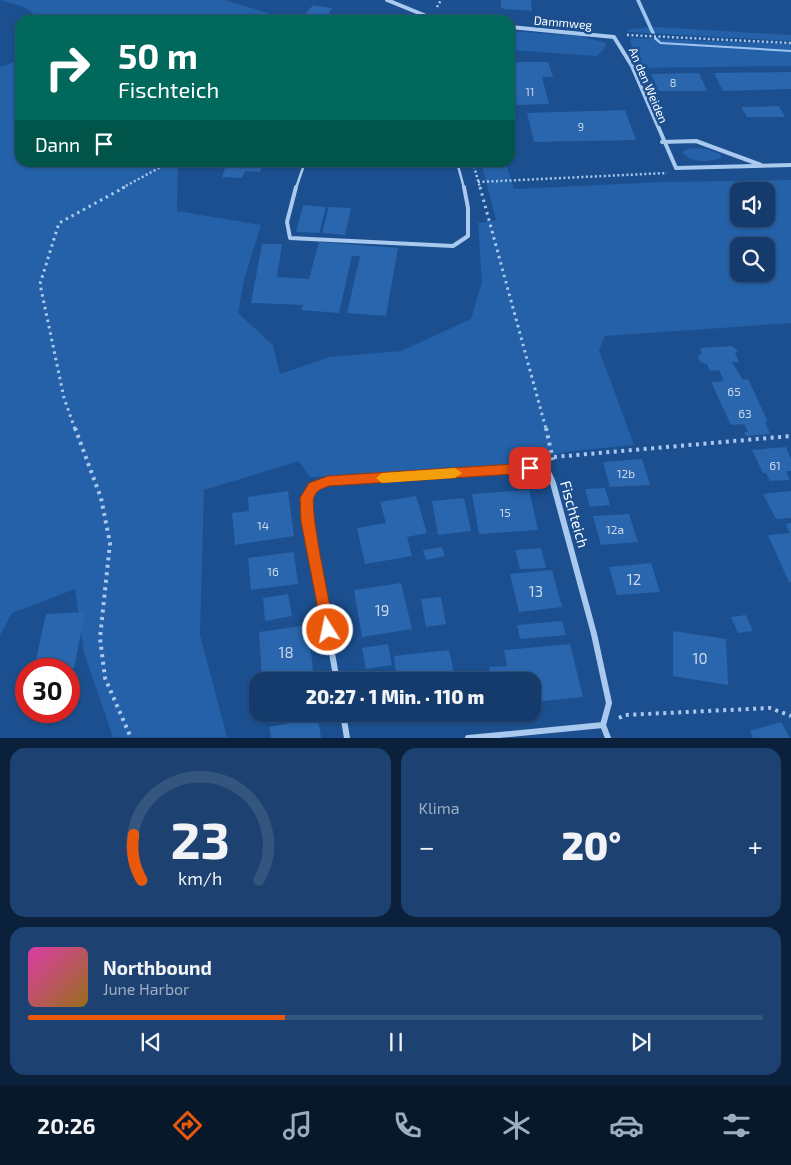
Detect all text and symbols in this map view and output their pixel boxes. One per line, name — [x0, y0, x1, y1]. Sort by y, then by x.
street label: Dammweg — [533, 12, 593, 32]
text: 50 m — [118, 34, 198, 76]
icon: right — [35, 35, 100, 100]
street label: An den Weiden — [627, 45, 671, 125]
text: Fischteich — [118, 76, 219, 102]
house number: 8 — [670, 76, 676, 89]
house number: 11 — [526, 85, 534, 98]
house number: 9 — [578, 120, 584, 133]
icon: arrive — [90, 130, 118, 158]
text: Dann — [35, 133, 80, 156]
map controls — [730, 182, 775, 282]
button: sound — [730, 182, 775, 227]
button: search — [730, 237, 775, 282]
house number: 65 — [727, 384, 741, 398]
house number: 63 — [738, 406, 752, 420]
pin — [509, 447, 551, 489]
icon: arrive — [516, 454, 544, 482]
house number: 61 — [769, 458, 781, 472]
house number: 12b — [617, 466, 635, 480]
street label: Fischteich — [557, 478, 593, 550]
house number: 15 — [499, 505, 511, 519]
house number: 14 — [257, 518, 269, 532]
house number: 12a — [606, 522, 624, 536]
house number: 16 — [267, 564, 279, 578]
house number: 12 — [627, 570, 641, 588]
house number: 13 — [529, 582, 543, 600]
house number: 19 — [375, 601, 389, 619]
position arrow — [301, 603, 353, 655]
house number: 18 — [278, 643, 294, 661]
house number: 10 — [692, 649, 708, 667]
speed limit sign: 30 — [15, 658, 80, 723]
text: 20:27 · 1 Min. · 110 m — [306, 685, 484, 708]
text: Klima — [419, 798, 459, 817]
text: 23 — [170, 807, 230, 869]
text: 20° — [561, 822, 621, 868]
text: − — [419, 829, 435, 863]
text: + — [748, 829, 763, 863]
text: km/h — [178, 867, 222, 889]
text: Northbound — [103, 956, 212, 979]
text: June Harbor — [103, 979, 190, 998]
icon: previous — [137, 1028, 165, 1056]
icon: pause — [382, 1028, 410, 1056]
icon: next — [627, 1028, 655, 1056]
icon: directions — [170, 1108, 205, 1143]
icon: music — [280, 1108, 315, 1143]
icon: phone — [390, 1108, 425, 1143]
icon: climate — [499, 1108, 534, 1143]
icon: car — [609, 1108, 644, 1143]
icon: filters — [719, 1108, 754, 1143]
text: 20:26 — [37, 1112, 95, 1138]

